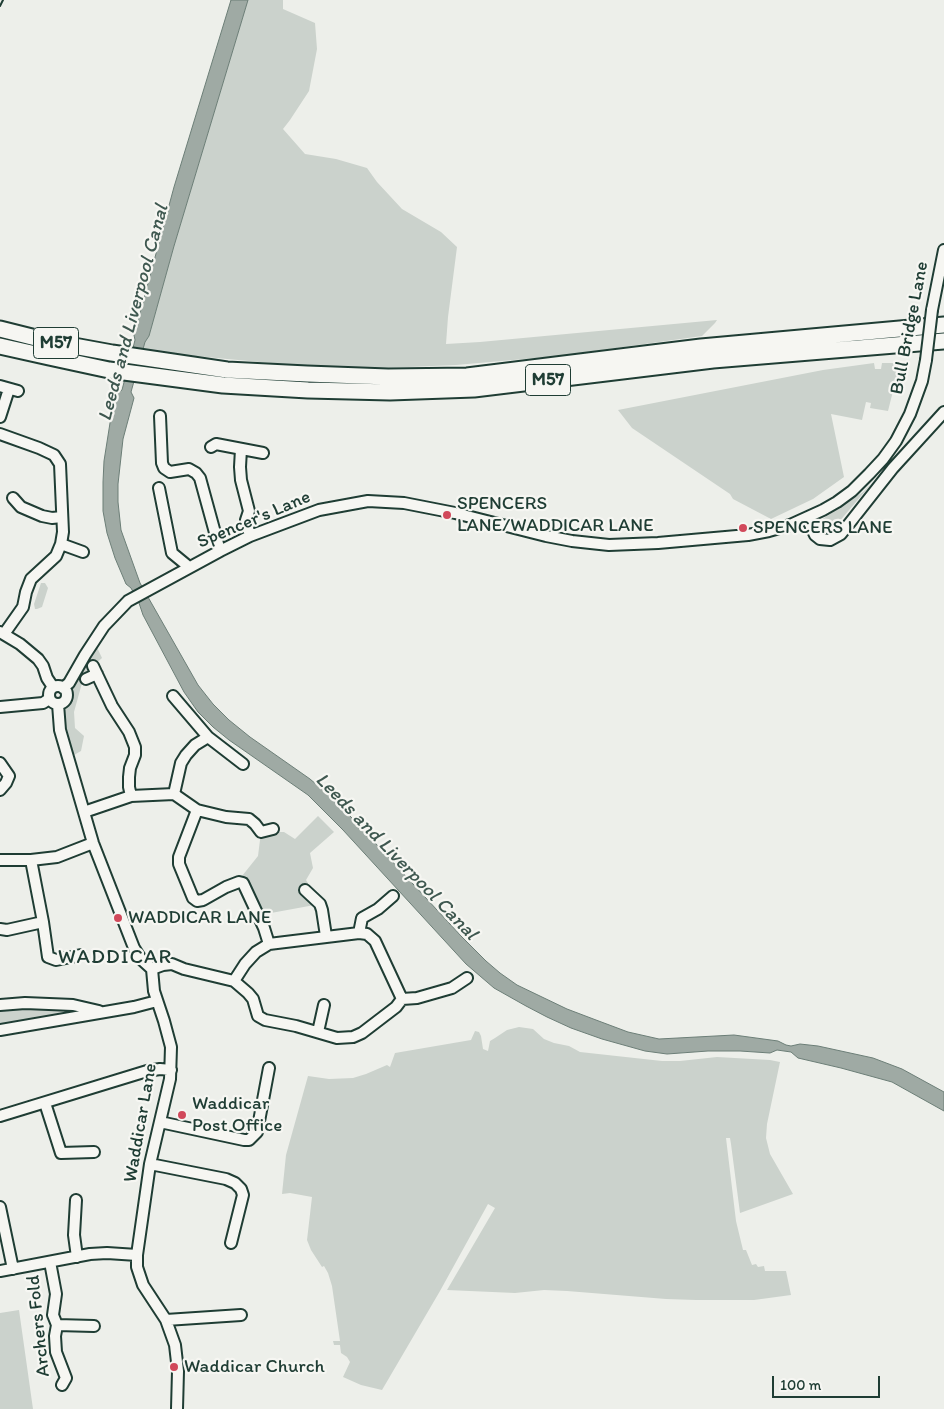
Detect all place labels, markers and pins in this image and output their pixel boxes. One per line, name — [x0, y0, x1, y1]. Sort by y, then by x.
place label: SPENCERS LANE/WADDICAR LANE — [457, 493, 654, 537]
marker: SPENCERS LANE/WADDICAR LANE — [441, 509, 453, 521]
place label: SPENCERS LANE — [753, 517, 893, 539]
marker: SPENCERS LANE — [737, 522, 749, 534]
place label: WADDICAR LANE — [128, 907, 271, 929]
marker: WADDICAR LANE — [112, 912, 124, 924]
place label: Waddicar Post Office — [192, 1093, 282, 1137]
marker: Waddicar Post Office — [176, 1109, 188, 1121]
place label: Waddicar Church — [184, 1356, 325, 1378]
marker: Waddicar Church — [168, 1361, 180, 1373]

